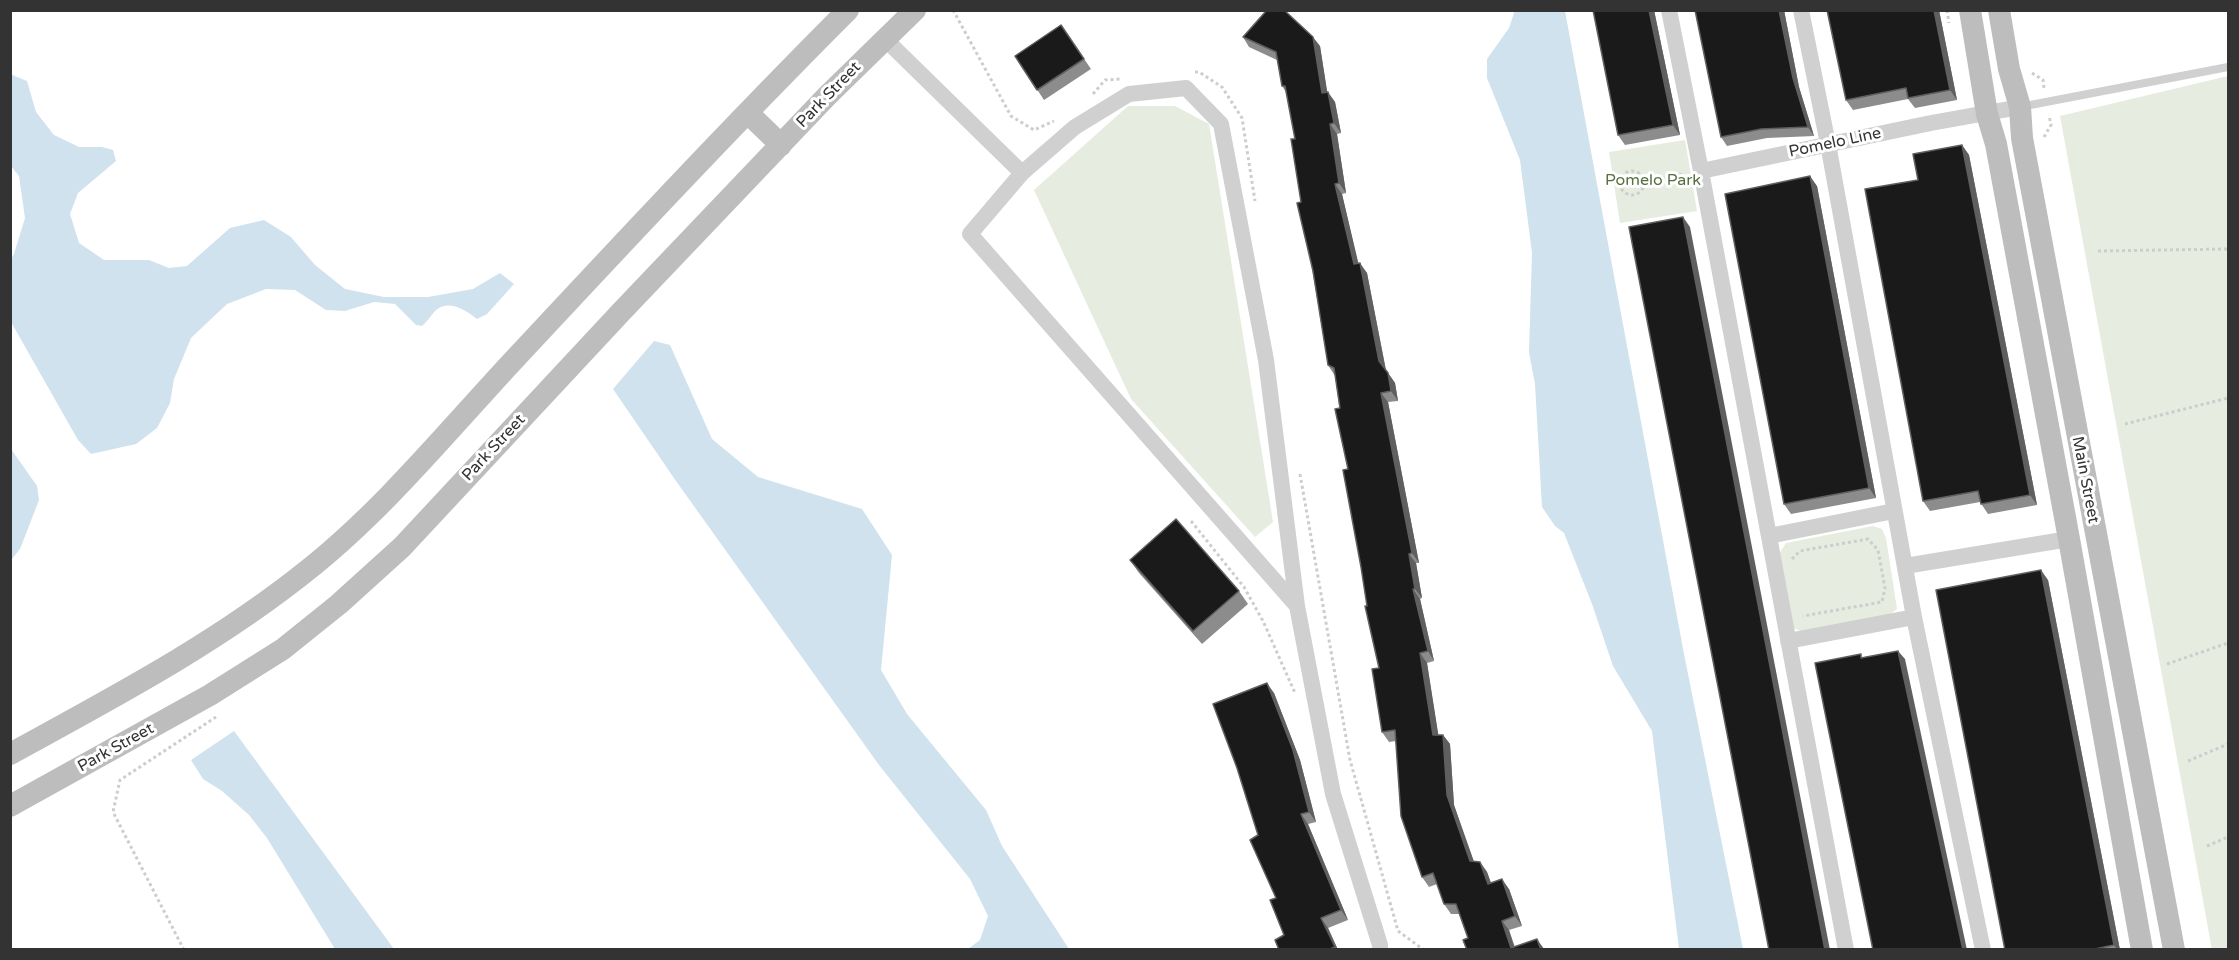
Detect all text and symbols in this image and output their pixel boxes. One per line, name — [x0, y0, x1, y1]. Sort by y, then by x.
street label: Park Street — [793, 58, 865, 132]
street label: Pomelo Line — [1787, 124, 1883, 162]
park label: Pomelo Park — [1605, 171, 1701, 191]
street label: Park Street — [458, 411, 530, 485]
street label: Main Street — [2067, 435, 2103, 525]
street label: Park Street — [75, 719, 157, 777]

